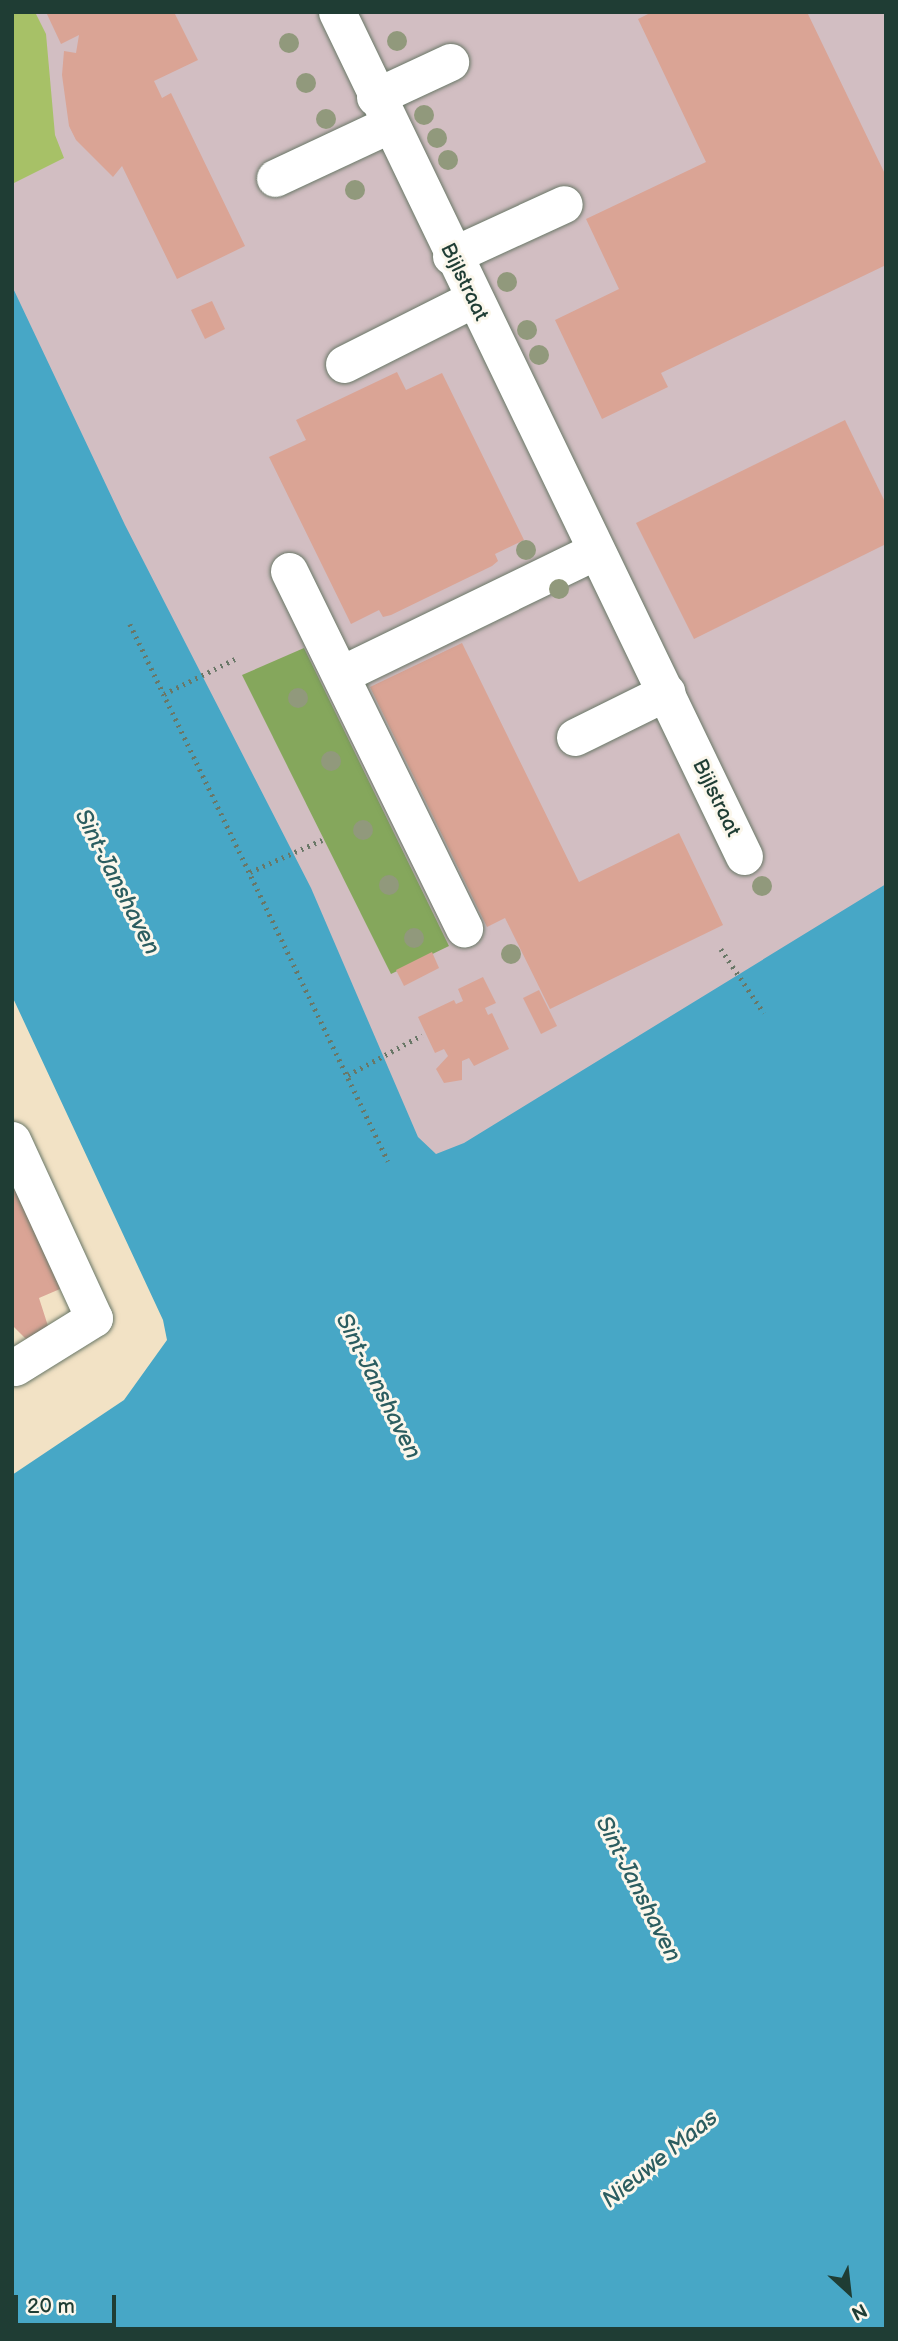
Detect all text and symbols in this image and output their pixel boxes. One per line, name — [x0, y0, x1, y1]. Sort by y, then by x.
street label: Bijlstraat — [434, 239, 494, 325]
street label: Bijlstraat — [686, 755, 746, 841]
water label: Sint-Janshaven — [68, 805, 166, 959]
water label: Sint-Janshaven — [329, 1309, 427, 1463]
water label: Sint-Janshaven — [589, 1812, 687, 1966]
water label: Nieuwe Maas — [597, 2104, 723, 2214]
north arrow — [814, 2257, 884, 2327]
scale bar — [18, 2282, 119, 2326]
text: 20 m — [27, 2294, 75, 2319]
text: N — [847, 2298, 870, 2325]

